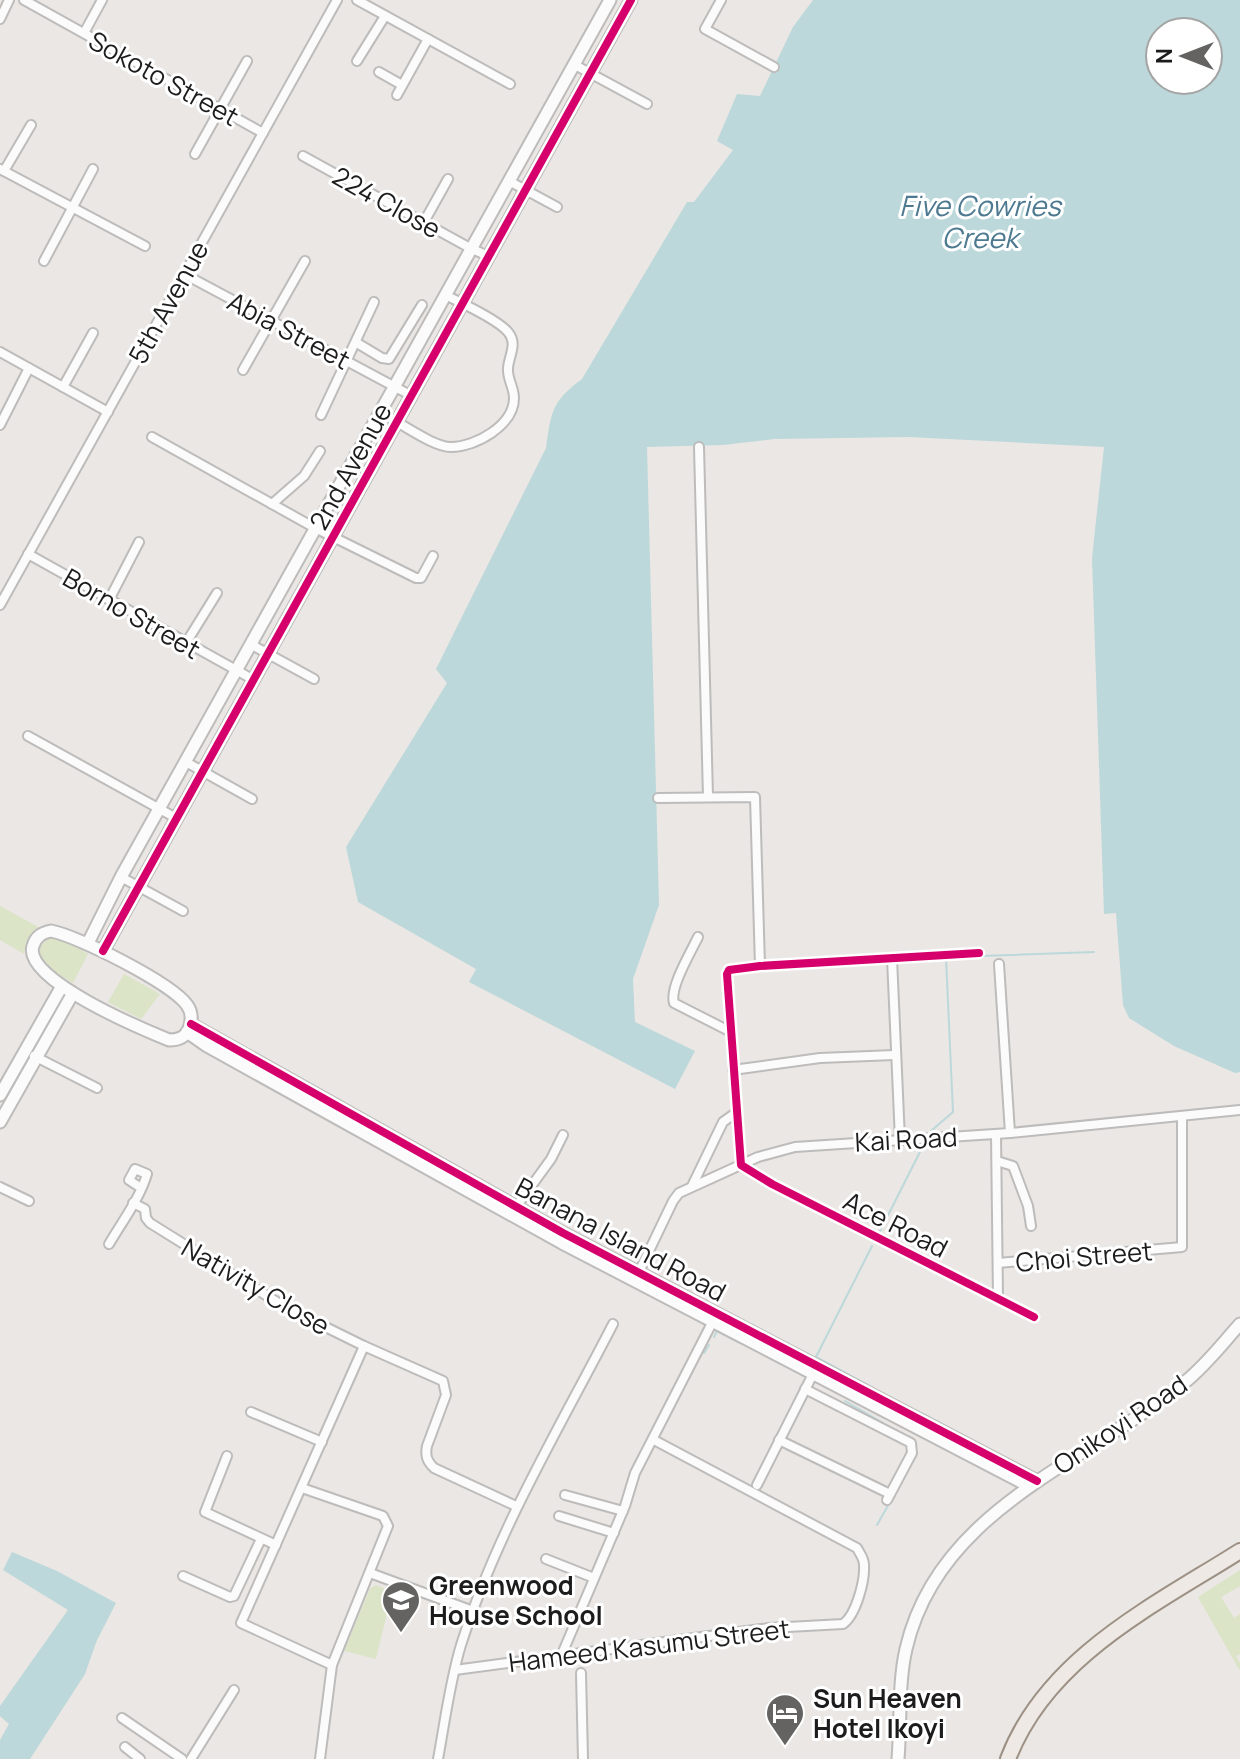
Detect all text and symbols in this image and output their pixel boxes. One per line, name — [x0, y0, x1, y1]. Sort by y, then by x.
north arrow — [1144, 16, 1224, 96]
street label: Sokoto Street — [83, 22, 245, 134]
text: N — [1149, 48, 1179, 64]
street label: 224 Close — [326, 158, 448, 246]
water label: Five Cowries Creek — [899, 186, 1063, 256]
street label: 5th Avenue — [120, 234, 216, 370]
street label: Abia Street — [221, 283, 357, 377]
street label: 2nd Avenue — [300, 396, 400, 536]
street label: Borno Street — [57, 559, 207, 667]
street label: Kai Road — [854, 1118, 958, 1160]
street label: Banana Island Road — [510, 1168, 732, 1310]
street label: Ace Road — [838, 1182, 954, 1266]
street label: Nativity Close — [175, 1229, 337, 1343]
street label: Choi Street — [1014, 1232, 1154, 1280]
street label: Onikoyi Road — [1046, 1366, 1194, 1482]
place label: Greenwood House School — [429, 1567, 603, 1633]
school or university icon: Greenwood House School — [380, 1579, 422, 1634]
street label: Hameed Kasumu Street — [506, 1610, 792, 1680]
place label: Sun Heaven Hotel Ikoyi — [813, 1680, 962, 1746]
hotel icon: Sun Heaven Hotel Ikoyi — [764, 1692, 806, 1747]

